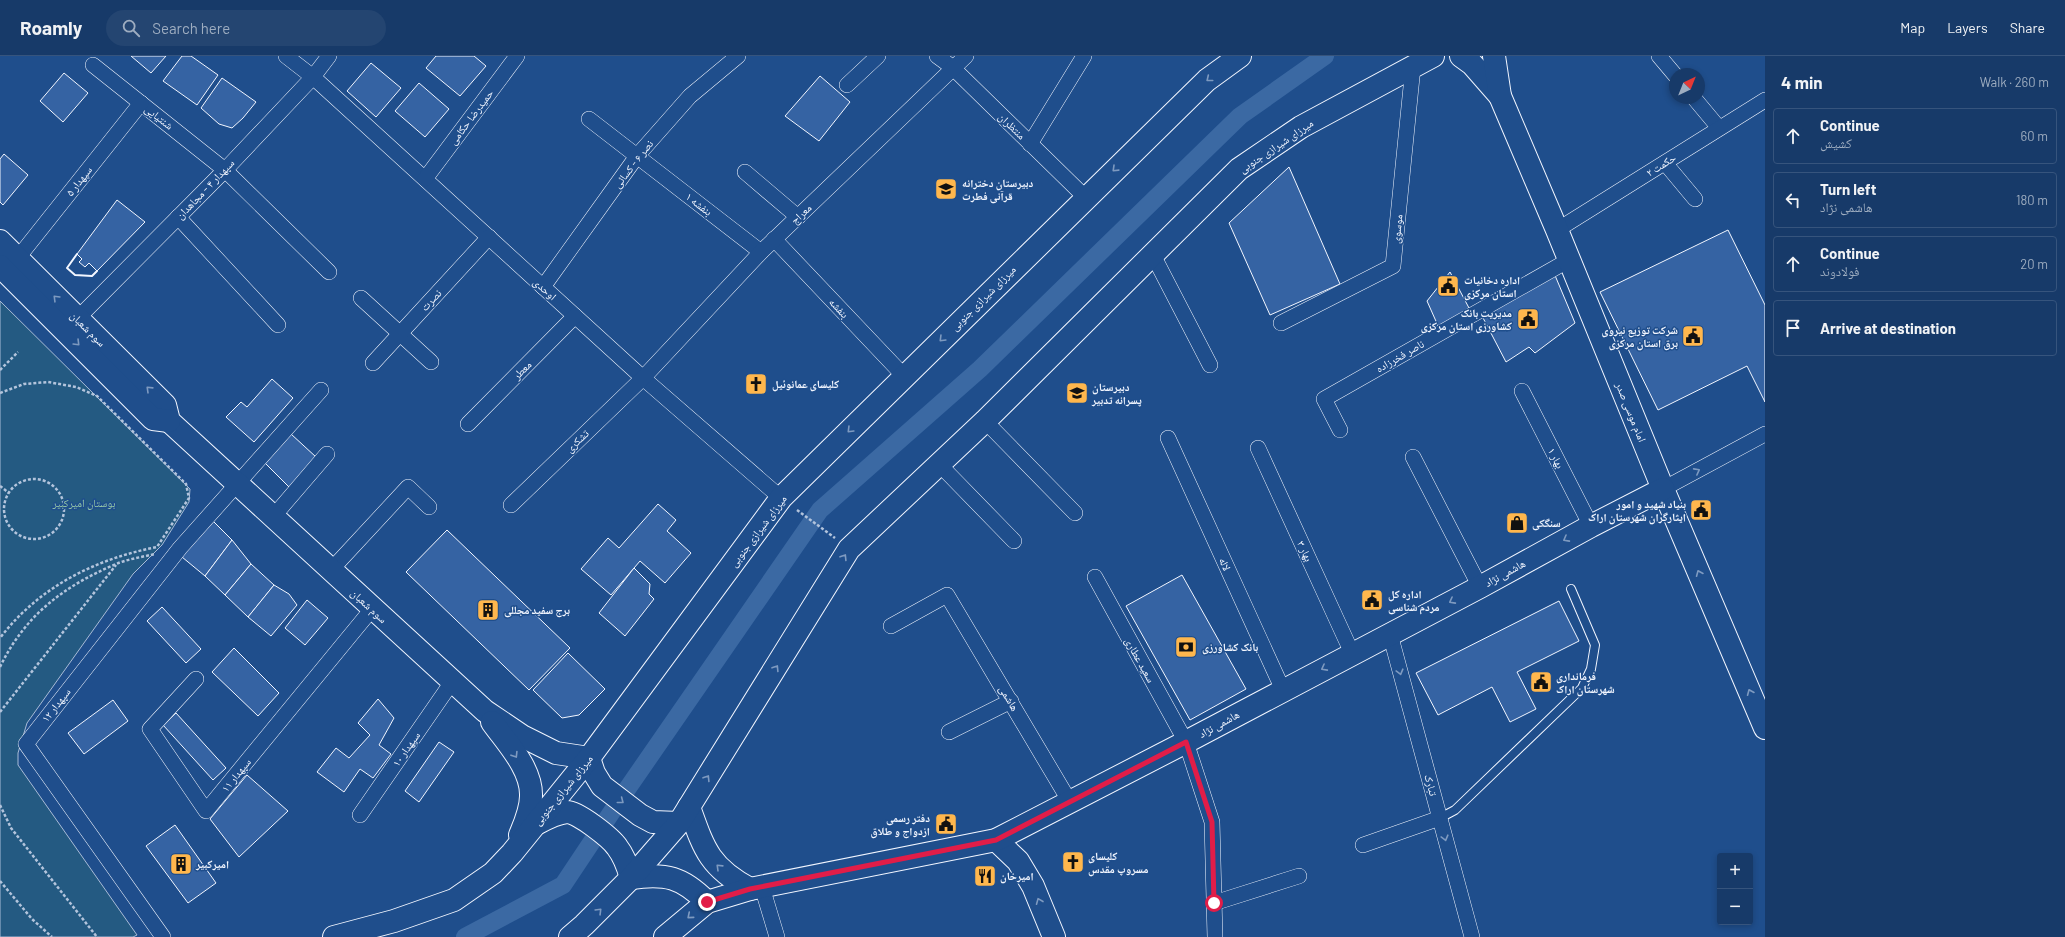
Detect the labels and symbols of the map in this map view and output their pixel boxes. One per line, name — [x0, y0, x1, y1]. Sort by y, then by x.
north arrow — [1669, 68, 1705, 104]
one-way arrow — [1206, 74, 1213, 81]
street label: حمیدرضا حکامی — [446, 86, 496, 148]
street label: شنتیایی — [142, 101, 176, 133]
street label: منتظران — [995, 110, 1029, 142]
street label: میرزای شیرازی جنوبی — [1236, 116, 1316, 176]
street label: نصر ۶ - کسائی — [610, 137, 656, 191]
street label: حکمت ۲ — [1643, 150, 1678, 179]
street label: سپهدار ۴ - مجاهدان — [173, 156, 237, 222]
street label: سپهدار ۵ — [63, 163, 95, 199]
one-way arrow — [1112, 164, 1120, 172]
school or university icon: دبیرستان دخترانه قرآنی فطرت — [933, 176, 959, 202]
place label: دبیرستان دخترانه قرآنی فطرت — [962, 176, 1034, 204]
street label: بنفشه ۱ — [683, 189, 715, 218]
street label: معراج — [788, 201, 814, 227]
street label: موسوی — [1389, 214, 1405, 244]
street label: میرزای شیرازی جنوبی — [947, 262, 1019, 334]
public building icon: اداره دخانیات استان مرکزی — [1435, 273, 1461, 299]
place label: اداره دخانیات استان مرکزی — [1464, 273, 1520, 301]
street label: اوحدی — [530, 275, 560, 303]
street label: نصرت — [418, 286, 444, 313]
one-way arrow — [53, 295, 61, 303]
street label: بنفشه — [827, 295, 852, 321]
place label: مدیریت بانک کشاورزی استان مرکزی — [1421, 306, 1512, 334]
public building icon: مدیریت بانک کشاورزی استان مرکزی — [1515, 306, 1541, 332]
street label: سوم شعبان — [67, 308, 109, 350]
place label: شرکت توزیع نیروی برق استان مرکزی — [1602, 323, 1678, 351]
public building icon: شرکت توزیع نیروی برق استان مرکزی — [1680, 323, 1706, 349]
one-way arrow — [939, 334, 947, 342]
street label: ناصر فخرزاده — [1373, 337, 1426, 375]
one-way arrow — [72, 338, 80, 346]
street label: معطر — [509, 358, 534, 382]
church icon: کلیسای عمانوئیل — [743, 371, 769, 397]
place label: کلیسای عمانوئیل — [772, 377, 839, 392]
street label: امام موسی صدر — [1612, 379, 1649, 444]
school or university icon: دبیرستان پسرانه تدبیر — [1064, 380, 1090, 406]
place label: دبیرستان پسرانه تدبیر — [1091, 380, 1142, 407]
one-way arrow — [146, 386, 154, 394]
one-way arrow — [847, 425, 855, 433]
street label: تشکری — [562, 426, 592, 456]
street label: بهار ۱ — [1545, 445, 1567, 470]
one-way arrow — [1693, 468, 1700, 475]
street label: میرزای شیرازی جنوبی — [726, 492, 790, 570]
park label: بوستان امیرکبیر — [51, 496, 116, 510]
place label: بنیاد شهید و امور ایثارگران شهرستان اراک — [1588, 497, 1686, 525]
public building icon: بنیاد شهید و امور ایثارگران شهرستان اراک — [1688, 497, 1714, 523]
shop icon: سنگکی — [1504, 510, 1530, 536]
place label: سنگکی — [1532, 516, 1561, 531]
one-way arrow — [1563, 535, 1570, 542]
street label: بهار ۳ — [1295, 538, 1316, 563]
one-way arrow — [840, 554, 847, 561]
street label: لاله — [1217, 555, 1234, 573]
street label: هاشمی نژاد — [1482, 556, 1528, 590]
one-way arrow — [1695, 569, 1703, 576]
street label: سوم شعبان — [348, 586, 390, 626]
public building icon: اداره کل مردم شناسی — [1359, 587, 1385, 613]
place label: اداره کل مردم شناسی — [1388, 587, 1439, 615]
building icon: برج سفید مجللی — [475, 597, 501, 623]
one-way arrow — [1449, 597, 1456, 604]
place label: برج سفید مجللی — [504, 603, 570, 618]
bank icon: بانک کشاورزی — [1173, 634, 1199, 660]
street label: سعید عطاری — [1122, 635, 1158, 685]
place label: بانک کشاورزی — [1202, 640, 1258, 655]
one-way arrow — [1321, 663, 1328, 671]
one-way arrow — [771, 665, 778, 672]
one-way arrow — [1395, 668, 1404, 675]
public building icon: فرمانداری شهرستان اراک — [1528, 669, 1554, 695]
place label: فرمانداری شهرستان اراک — [1556, 669, 1615, 697]
street label: هاشمی — [996, 683, 1022, 714]
street label: سپهدار ۱۲ — [38, 685, 74, 725]
one-way arrow — [1746, 689, 1754, 696]
street label: هاشمی نژاد — [1196, 707, 1242, 741]
street label: سپهدار ۱۰ — [389, 729, 423, 769]
one-way arrow — [511, 751, 518, 758]
street label: میرزای شیرازی جنوبی — [530, 752, 596, 828]
street label: سپهدار ۱۱ — [218, 755, 254, 795]
street label: تبارک — [1422, 773, 1441, 798]
one-way arrow — [702, 775, 710, 782]
one-way arrow — [616, 796, 623, 803]
place label: دفتر رسمی ازدواج و طلاق — [871, 811, 930, 839]
public building icon: دفتر رسمی ازدواج و طلاق — [933, 811, 959, 837]
one-way arrow — [1440, 834, 1449, 841]
church icon: کلیسای مسروپ مقدس — [1060, 849, 1086, 875]
place label: کلیسای مسروپ مقدس — [1088, 849, 1149, 877]
building icon: امیرکبیر — [168, 851, 194, 877]
place label: امیرکبیر — [195, 857, 229, 871]
restaurant icon: امیرخان — [972, 863, 998, 889]
one-way arrow — [716, 864, 724, 871]
place label: امیرخان — [1000, 869, 1034, 884]
route end — [698, 893, 716, 911]
route start — [1205, 894, 1223, 912]
one-way arrow — [1036, 897, 1044, 905]
one-way arrow — [594, 908, 602, 916]
one-way arrow — [687, 912, 694, 919]

